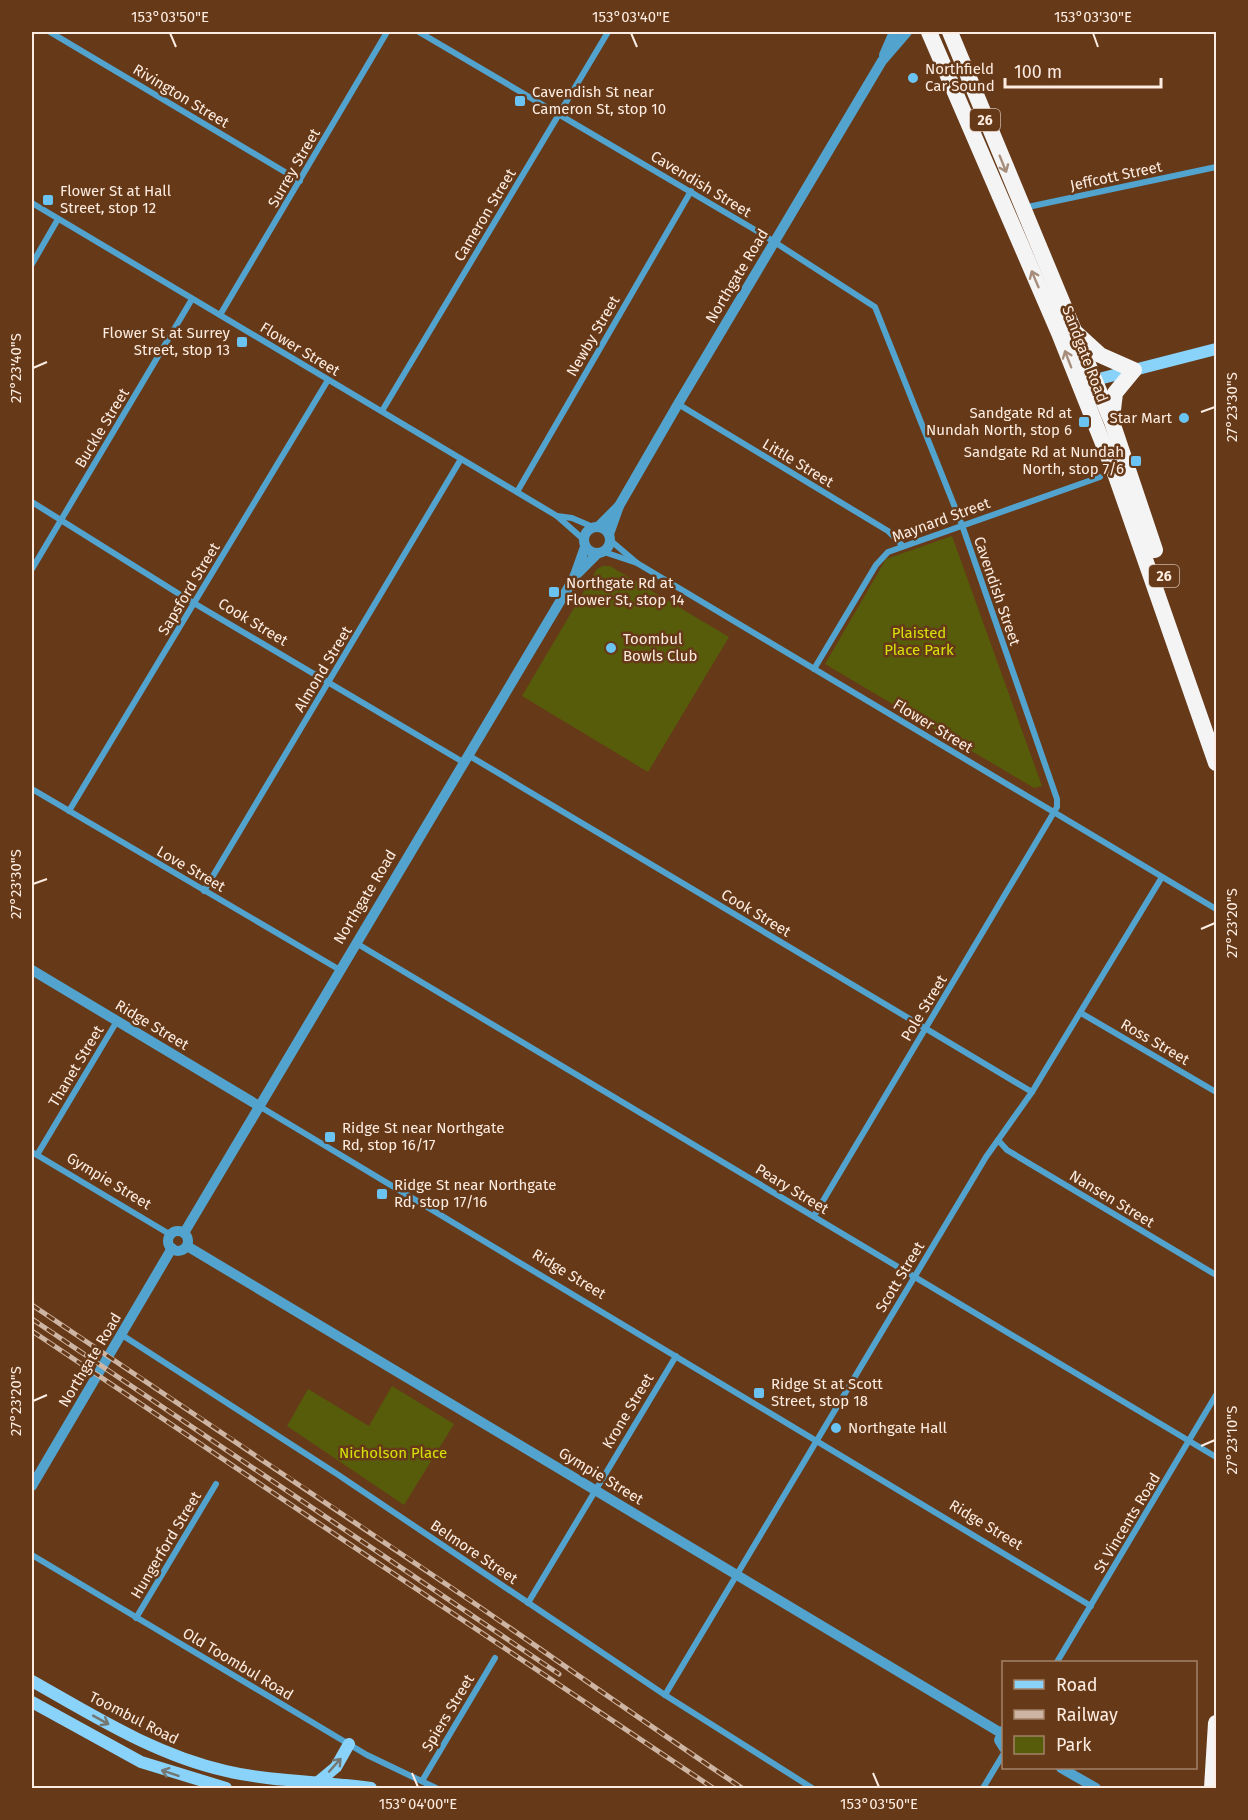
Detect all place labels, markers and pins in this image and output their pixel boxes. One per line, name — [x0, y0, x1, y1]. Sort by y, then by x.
place label: Northfield Car Sound — [925, 60, 995, 95]
marker: Northfield Car Sound — [906, 71, 920, 85]
place label: Cavendish St near Cameron St, stop 10 — [532, 83, 666, 118]
marker: Cavendish St near Cameron St, stop 10 — [513, 94, 527, 108]
place label: Flower St at Hall Street, stop 12 — [60, 182, 172, 217]
marker: Flower St at Hall Street, stop 12 — [41, 193, 55, 207]
place label: Flower St at Surrey Street, stop 13 — [102, 324, 231, 359]
marker: Flower St at Surrey Street, stop 13 — [235, 335, 249, 349]
place label: Sandgate Rd at Nundah North, stop 6 — [926, 404, 1073, 439]
place label: Star Mart — [1110, 409, 1173, 427]
marker: Star Mart — [1177, 411, 1191, 425]
marker: Sandgate Rd at Nundah North, stop 6 — [1077, 415, 1091, 429]
place label: Sandgate Rd at Nundah North, stop 7/6 — [964, 443, 1124, 478]
marker: Sandgate Rd at Nundah North, stop 7/6 — [1129, 454, 1143, 468]
place label: Northgate Rd at Flower St, stop 14 — [566, 574, 685, 609]
marker: Northgate Rd at Flower St, stop 14 — [547, 585, 561, 599]
place label: Toombul Bowls Club — [623, 630, 697, 665]
marker: Toombul Bowls Club — [604, 641, 618, 655]
place label: Ridge St near Northgate Rd, stop 16/17 — [342, 1119, 504, 1154]
marker: Ridge St near Northgate Rd, stop 16/17 — [323, 1130, 337, 1144]
place label: Ridge St near Northgate Rd, stop 17/16 — [394, 1176, 556, 1211]
marker: Ridge St near Northgate Rd, stop 17/16 — [375, 1187, 389, 1201]
place label: Ridge St at Scott Street, stop 18 — [771, 1375, 883, 1410]
marker: Ridge St at Scott Street, stop 18 — [752, 1386, 766, 1400]
place label: Northgate Hall — [848, 1419, 948, 1437]
marker: Northgate Hall — [829, 1421, 843, 1435]

